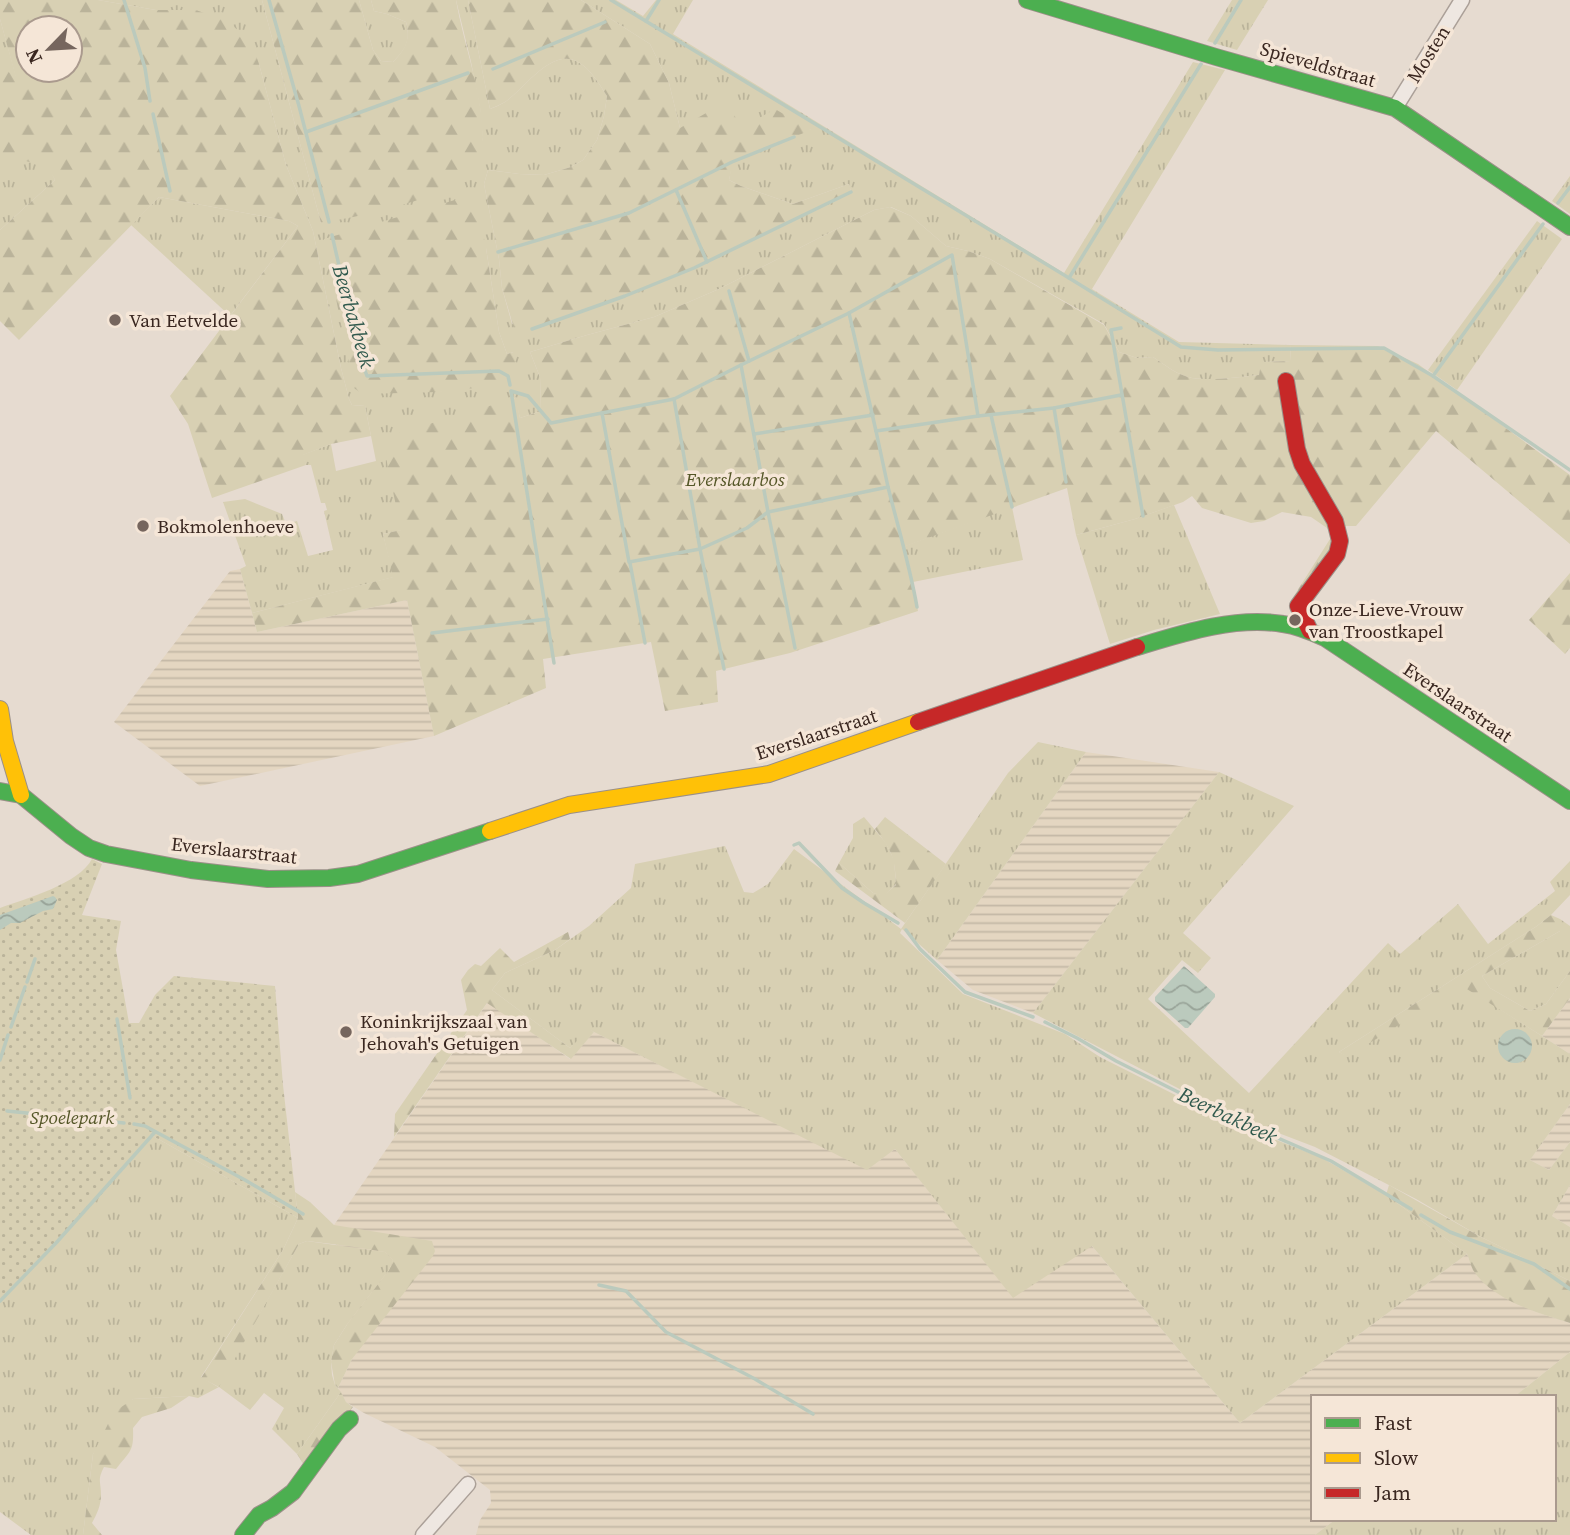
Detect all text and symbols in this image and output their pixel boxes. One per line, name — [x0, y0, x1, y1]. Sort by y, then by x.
north arrow — [14, 14, 84, 84]
street label: Mosten — [1400, 20, 1456, 88]
street label: Spieveldstraat — [1257, 35, 1379, 93]
text: N — [19, 44, 48, 68]
water label: Beerbakbeek — [325, 260, 383, 371]
place label: Van Eetvelde — [129, 307, 238, 333]
marker: Van Eetvelde — [107, 312, 123, 328]
park label: Everslaarbos — [684, 466, 785, 492]
place label: Bokmolenhoeve — [157, 513, 294, 539]
marker: Bokmolenhoeve — [135, 518, 151, 534]
place label: Onze-Lieve-Vrouw van Troostkapel — [1309, 596, 1464, 644]
marker: Onze-Lieve-Vrouw van Troostkapel — [1287, 612, 1303, 628]
street label: Everslaarstraat — [1398, 656, 1518, 749]
street label: Everslaarstraat — [752, 702, 881, 766]
street label: Everslaarstraat — [170, 830, 299, 870]
place label: Koninkrijkszaal van Jehovah's Getuigen — [359, 1008, 528, 1056]
marker: Koninkrijkszaal van Jehovah's Getuigen — [338, 1024, 354, 1040]
water label: Beerbakbeek — [1173, 1079, 1282, 1151]
park label: Spoelepark — [30, 1104, 114, 1130]
legend — [1311, 1395, 1556, 1521]
text: Fast — [1374, 1408, 1412, 1437]
text: Slow — [1374, 1443, 1418, 1472]
text: Jam — [1373, 1478, 1411, 1507]

